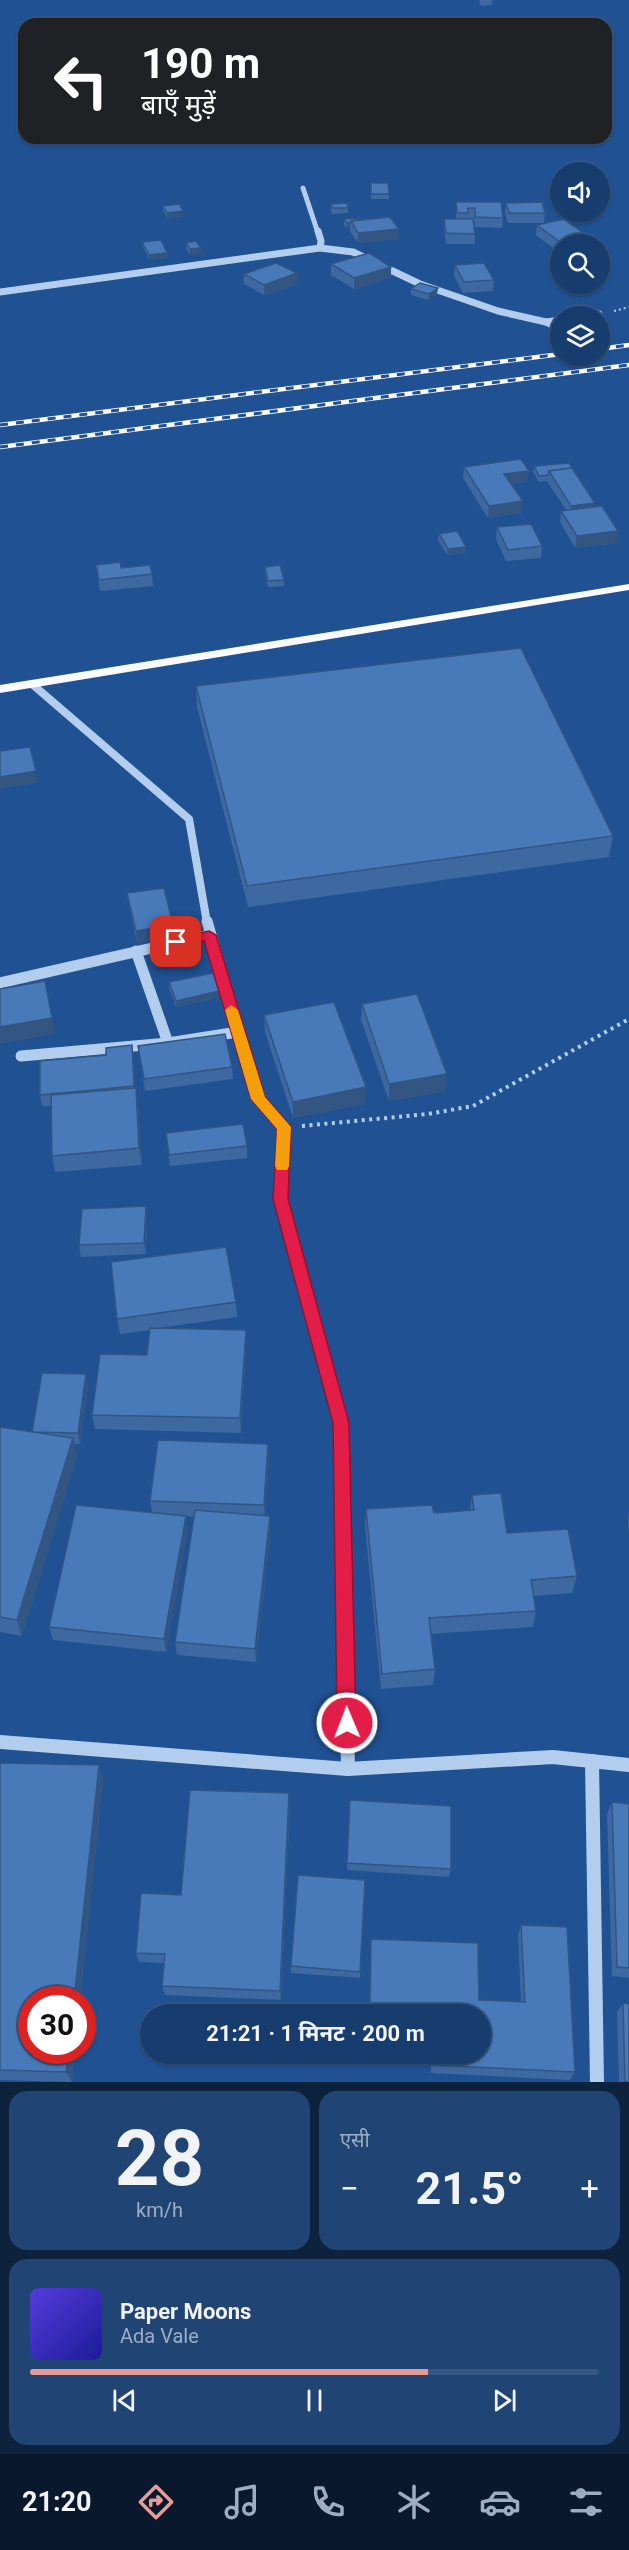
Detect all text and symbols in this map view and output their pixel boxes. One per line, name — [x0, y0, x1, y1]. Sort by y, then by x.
text: 190 m — [141, 39, 260, 88]
icon: left — [42, 42, 120, 120]
text: बाएँ मुड़ें — [141, 89, 216, 121]
map controls — [550, 162, 610, 366]
button: sound — [550, 162, 610, 222]
button: search — [550, 234, 610, 294]
button: layers — [550, 306, 610, 366]
pin — [150, 916, 201, 967]
icon: arrive — [159, 925, 192, 958]
position arrow — [315, 1691, 379, 1755]
speed limit sign: 30 — [18, 1986, 96, 2064]
text: 21:21 · 1 मिनट · 200 m — [206, 2021, 425, 2046]
text: 28 — [115, 2113, 204, 2204]
text: एसी — [340, 2128, 370, 2152]
text: 21.5° — [416, 2162, 524, 2215]
text: − — [340, 2169, 359, 2208]
text: + — [580, 2169, 599, 2208]
text: km/h — [136, 2198, 183, 2222]
text: Paper Moons — [120, 2299, 251, 2324]
text: Ada Vale — [120, 2324, 199, 2348]
icon: previous — [108, 2384, 141, 2417]
icon: pause — [298, 2384, 331, 2417]
icon: next — [488, 2384, 521, 2417]
icon: directions — [135, 2481, 177, 2523]
icon: music — [221, 2481, 263, 2523]
icon: phone — [307, 2481, 349, 2523]
icon: climate — [393, 2481, 435, 2523]
icon: car — [479, 2481, 521, 2523]
icon: filters — [565, 2481, 607, 2523]
text: 21:20 — [22, 2486, 92, 2518]

